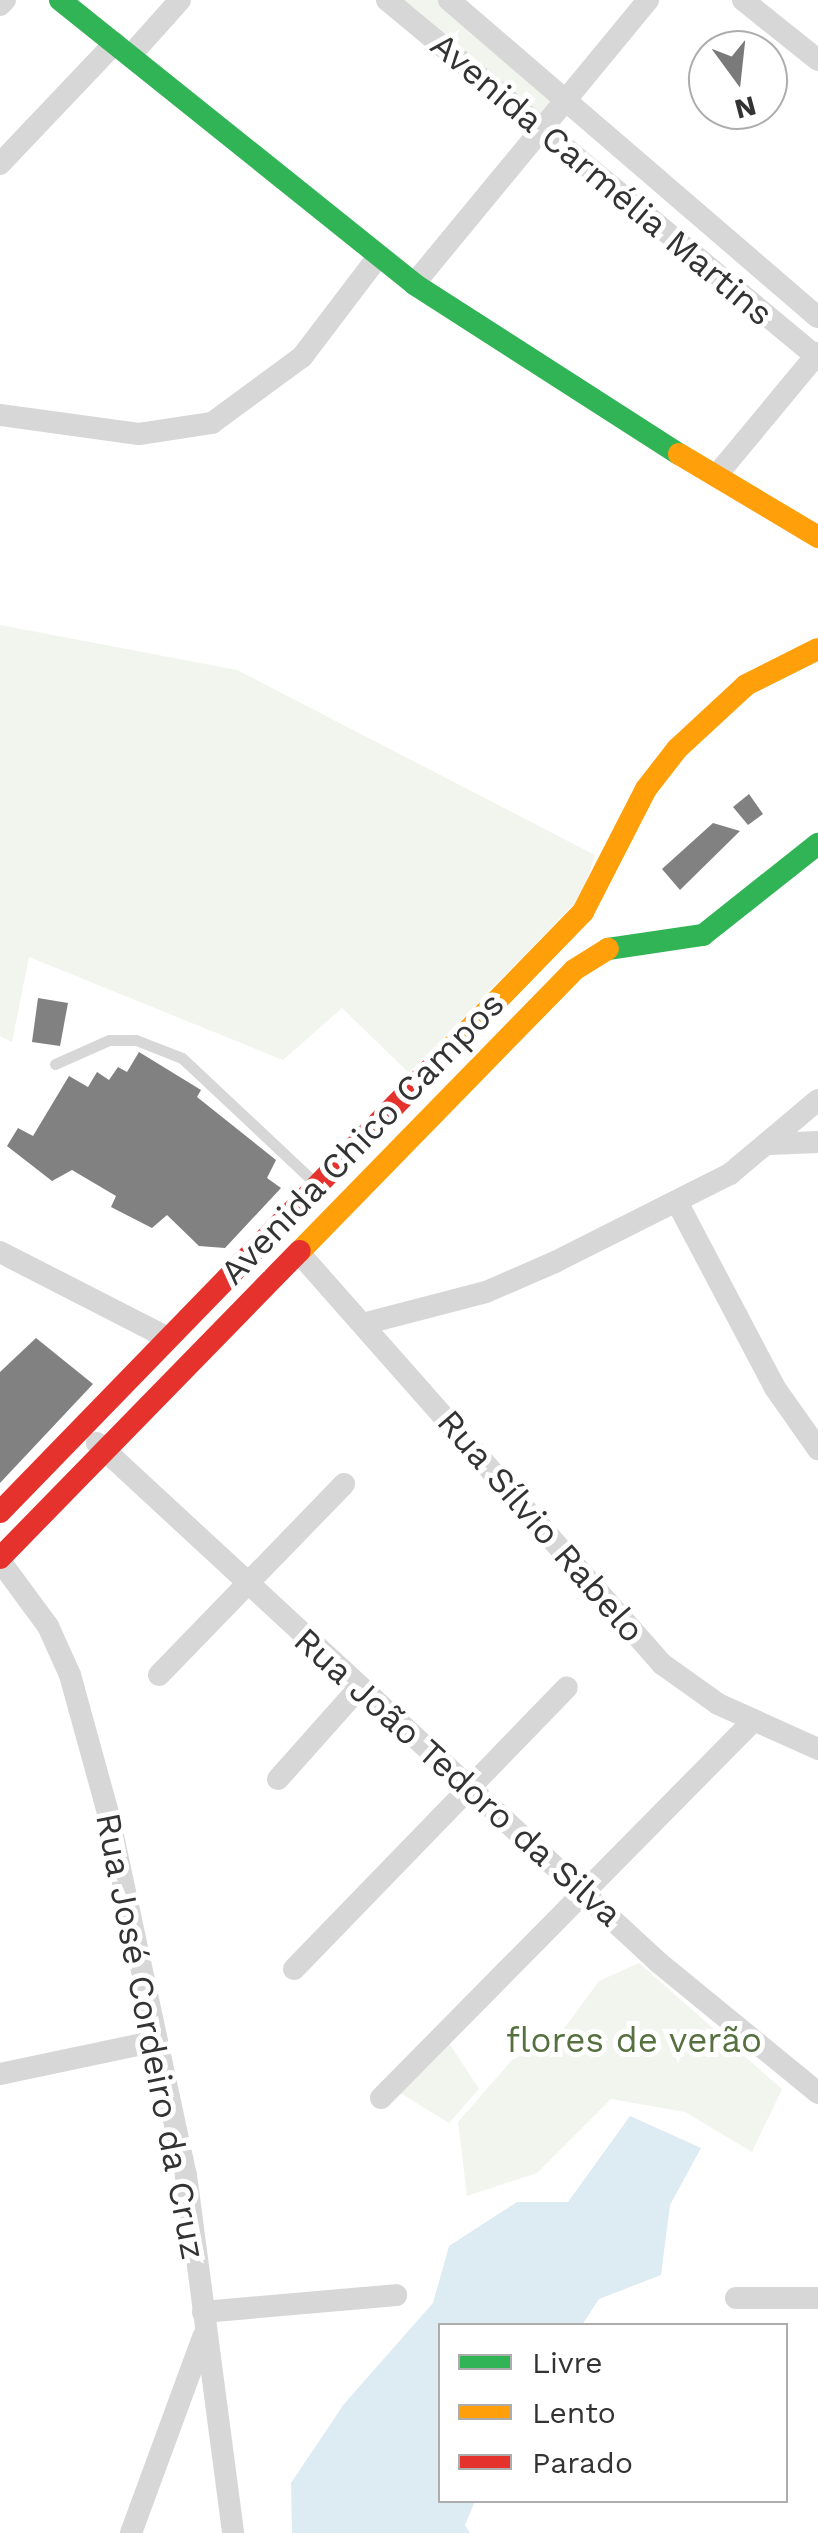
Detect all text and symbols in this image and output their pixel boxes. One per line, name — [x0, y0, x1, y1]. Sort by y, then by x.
street label: Avenida Carmélia Martins — [422, 23, 782, 335]
north arrow — [688, 30, 788, 130]
text: N — [731, 89, 760, 126]
street label: Avenida Chico Campos — [211, 983, 513, 1293]
street label: Rua Sílvio Rabelo — [428, 1401, 654, 1651]
street label: Rua João Tedoro da Silva — [284, 1618, 632, 1936]
street label: Rua José Cordeiro da Cruz — [87, 1808, 215, 2264]
park label: flores de verão — [506, 2019, 762, 2061]
legend — [438, 2323, 788, 2503]
text: Livre — [532, 2345, 603, 2380]
text: Lento — [532, 2395, 616, 2430]
text: Parado — [532, 2445, 633, 2480]

